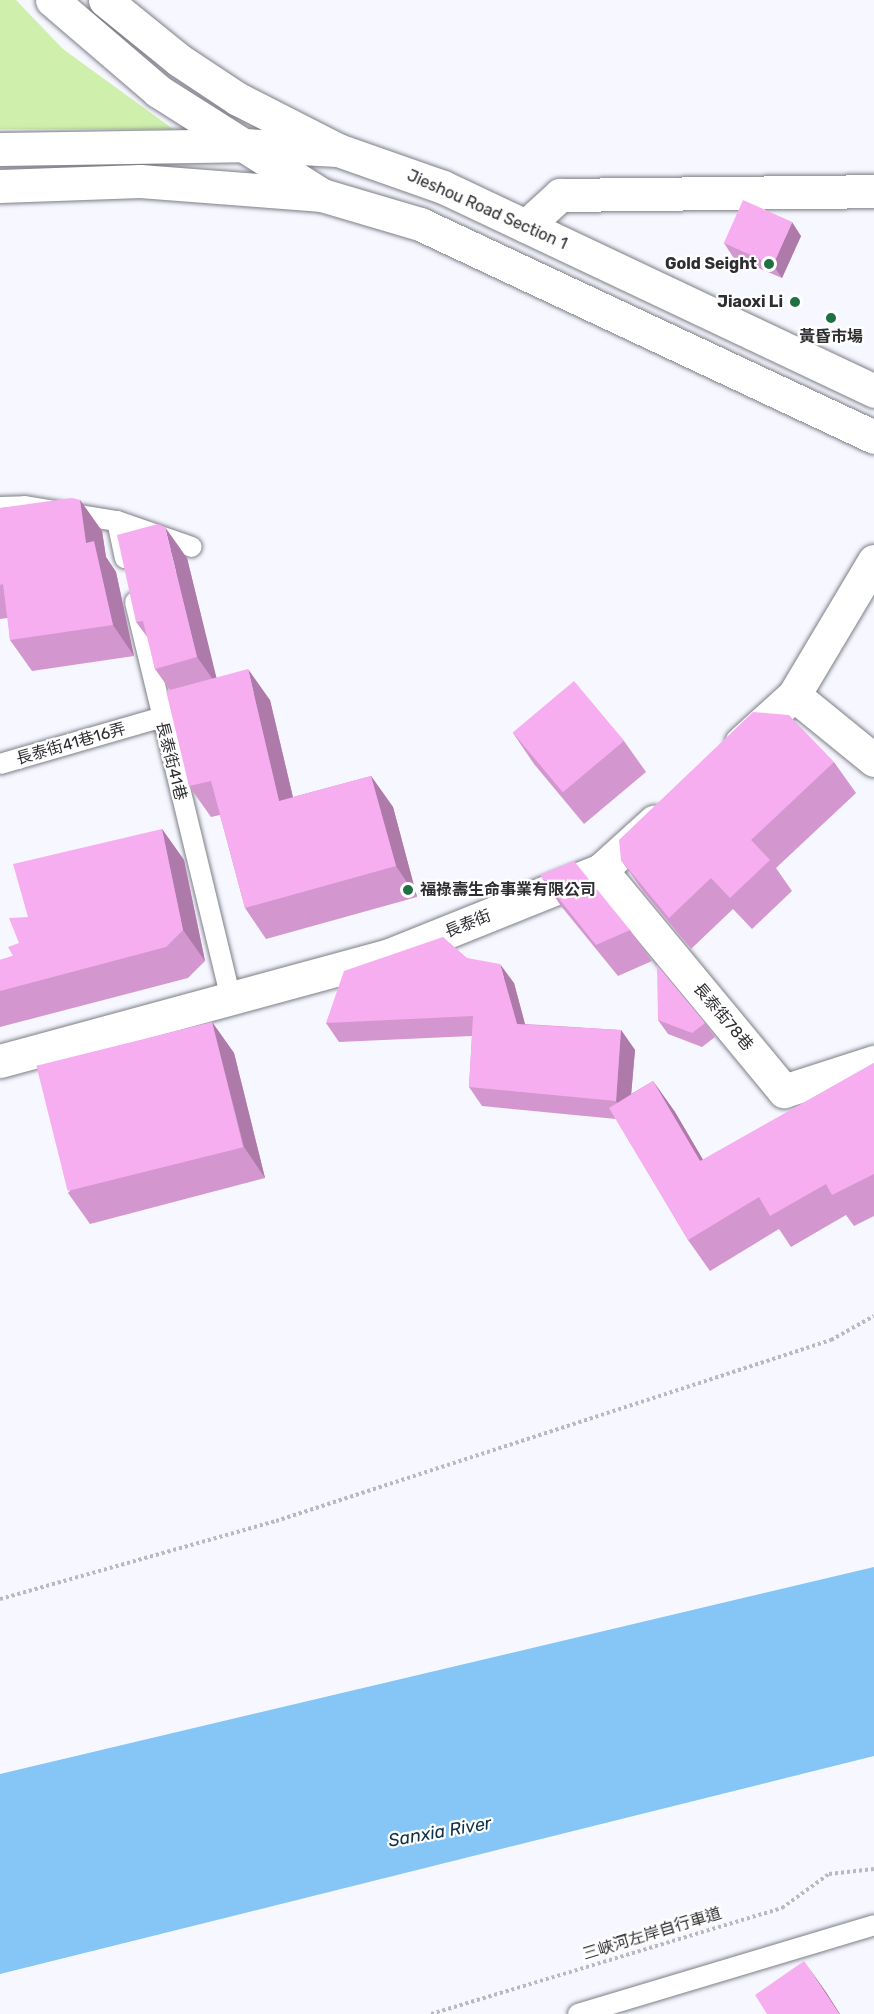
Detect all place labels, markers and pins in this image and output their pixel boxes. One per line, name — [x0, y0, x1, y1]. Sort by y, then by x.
place label: Gold Seight — [665, 254, 757, 274]
marker: Gold Seight — [762, 257, 776, 271]
place label: Jiaoxi Li — [717, 292, 783, 312]
marker: Jiaoxi Li — [788, 295, 802, 309]
marker: 黃昏市場 — [824, 311, 838, 325]
place label: 黃昏市場 — [799, 327, 863, 347]
place label: 福祿壽生命事業有限公司 — [420, 880, 596, 900]
marker: 福祿壽生命事業有限公司 — [401, 883, 415, 897]

